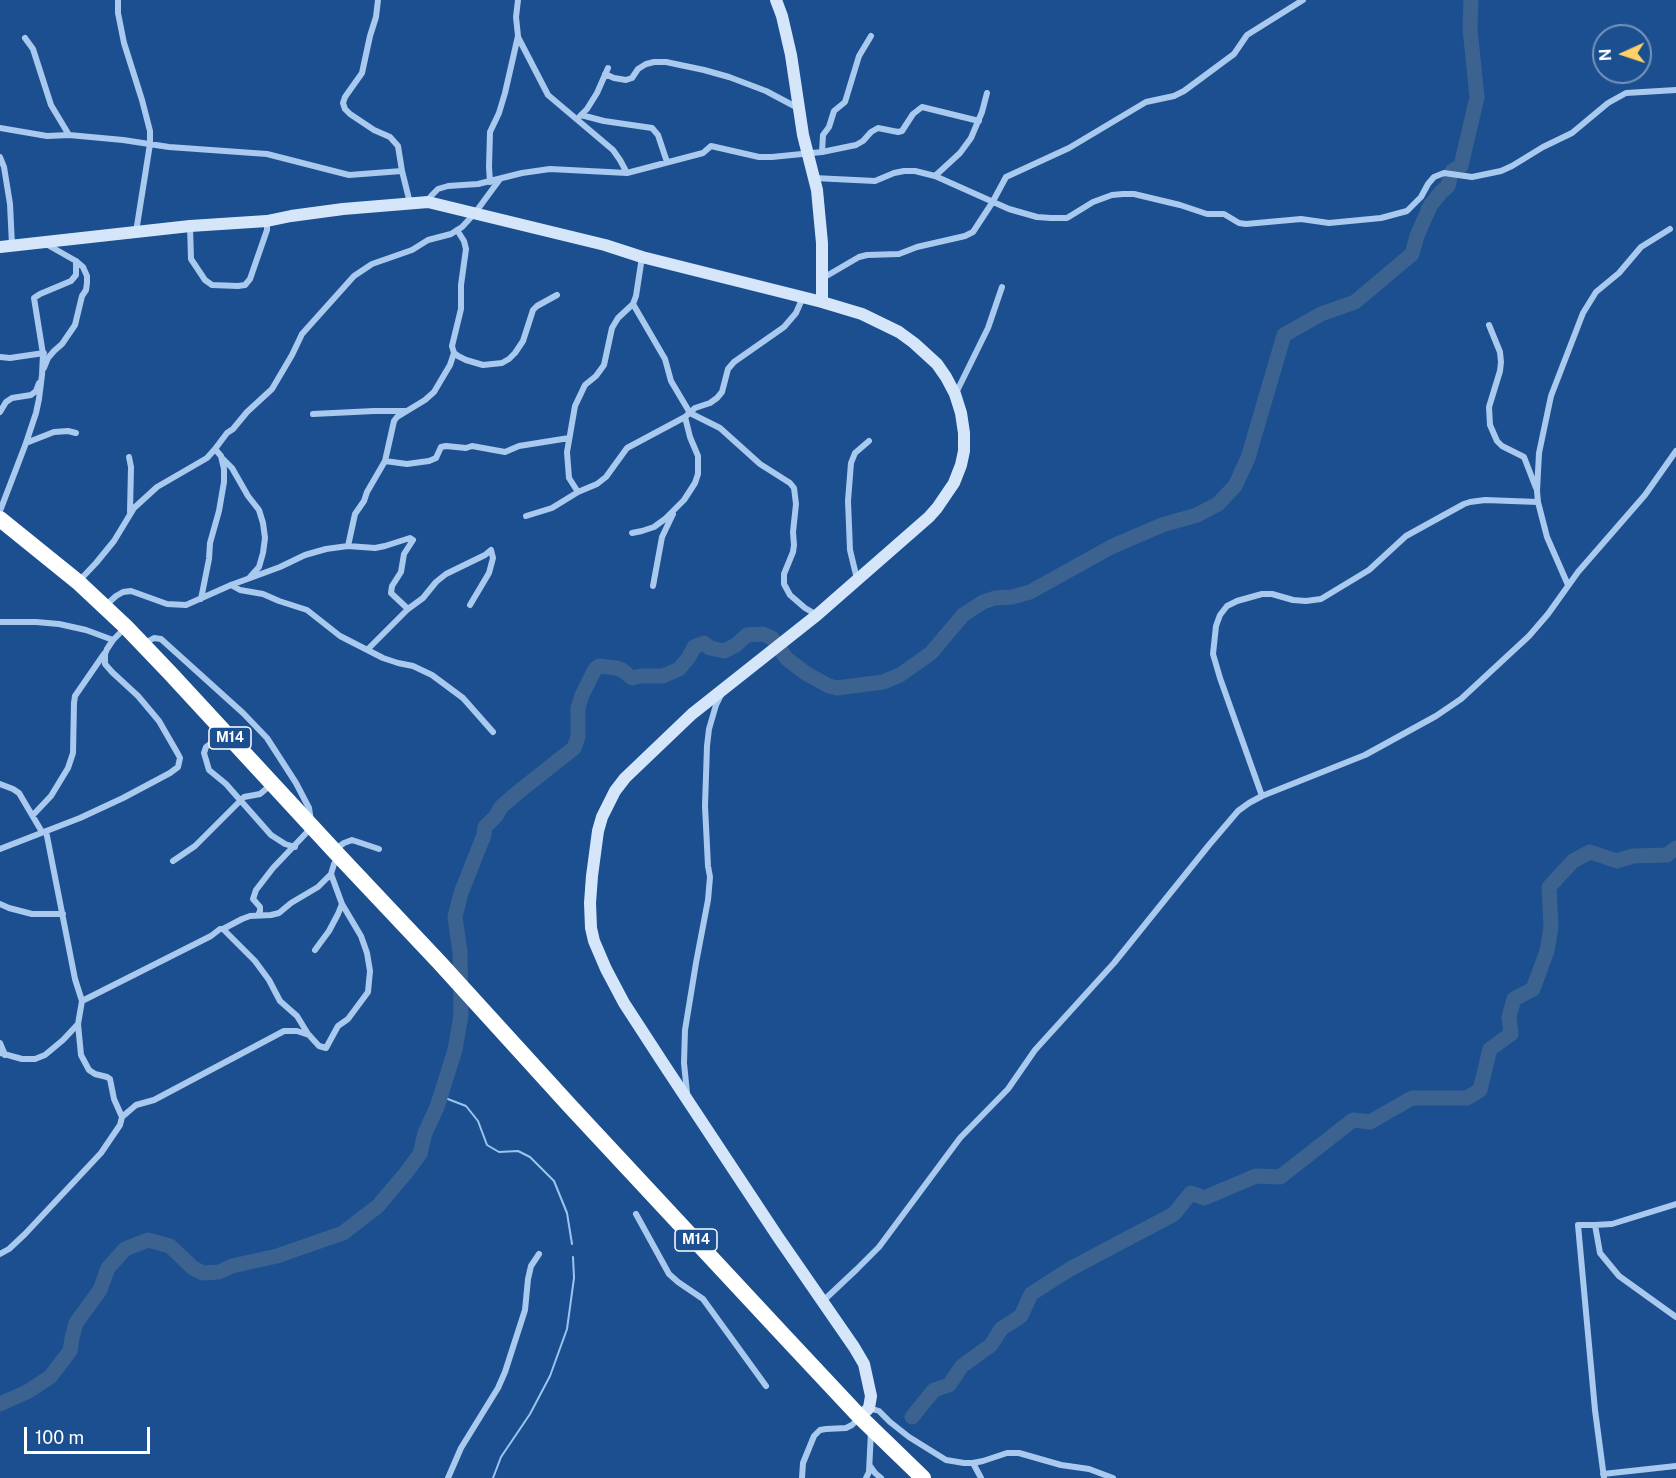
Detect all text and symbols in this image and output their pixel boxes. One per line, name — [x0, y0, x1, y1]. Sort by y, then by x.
north arrow — [1592, 24, 1652, 84]
text: N — [1596, 48, 1615, 62]
road number: M14 — [209, 727, 251, 749]
road number: M14 — [675, 1229, 717, 1251]
scale bar — [27, 1415, 153, 1453]
text: 100 m — [35, 1427, 84, 1448]

